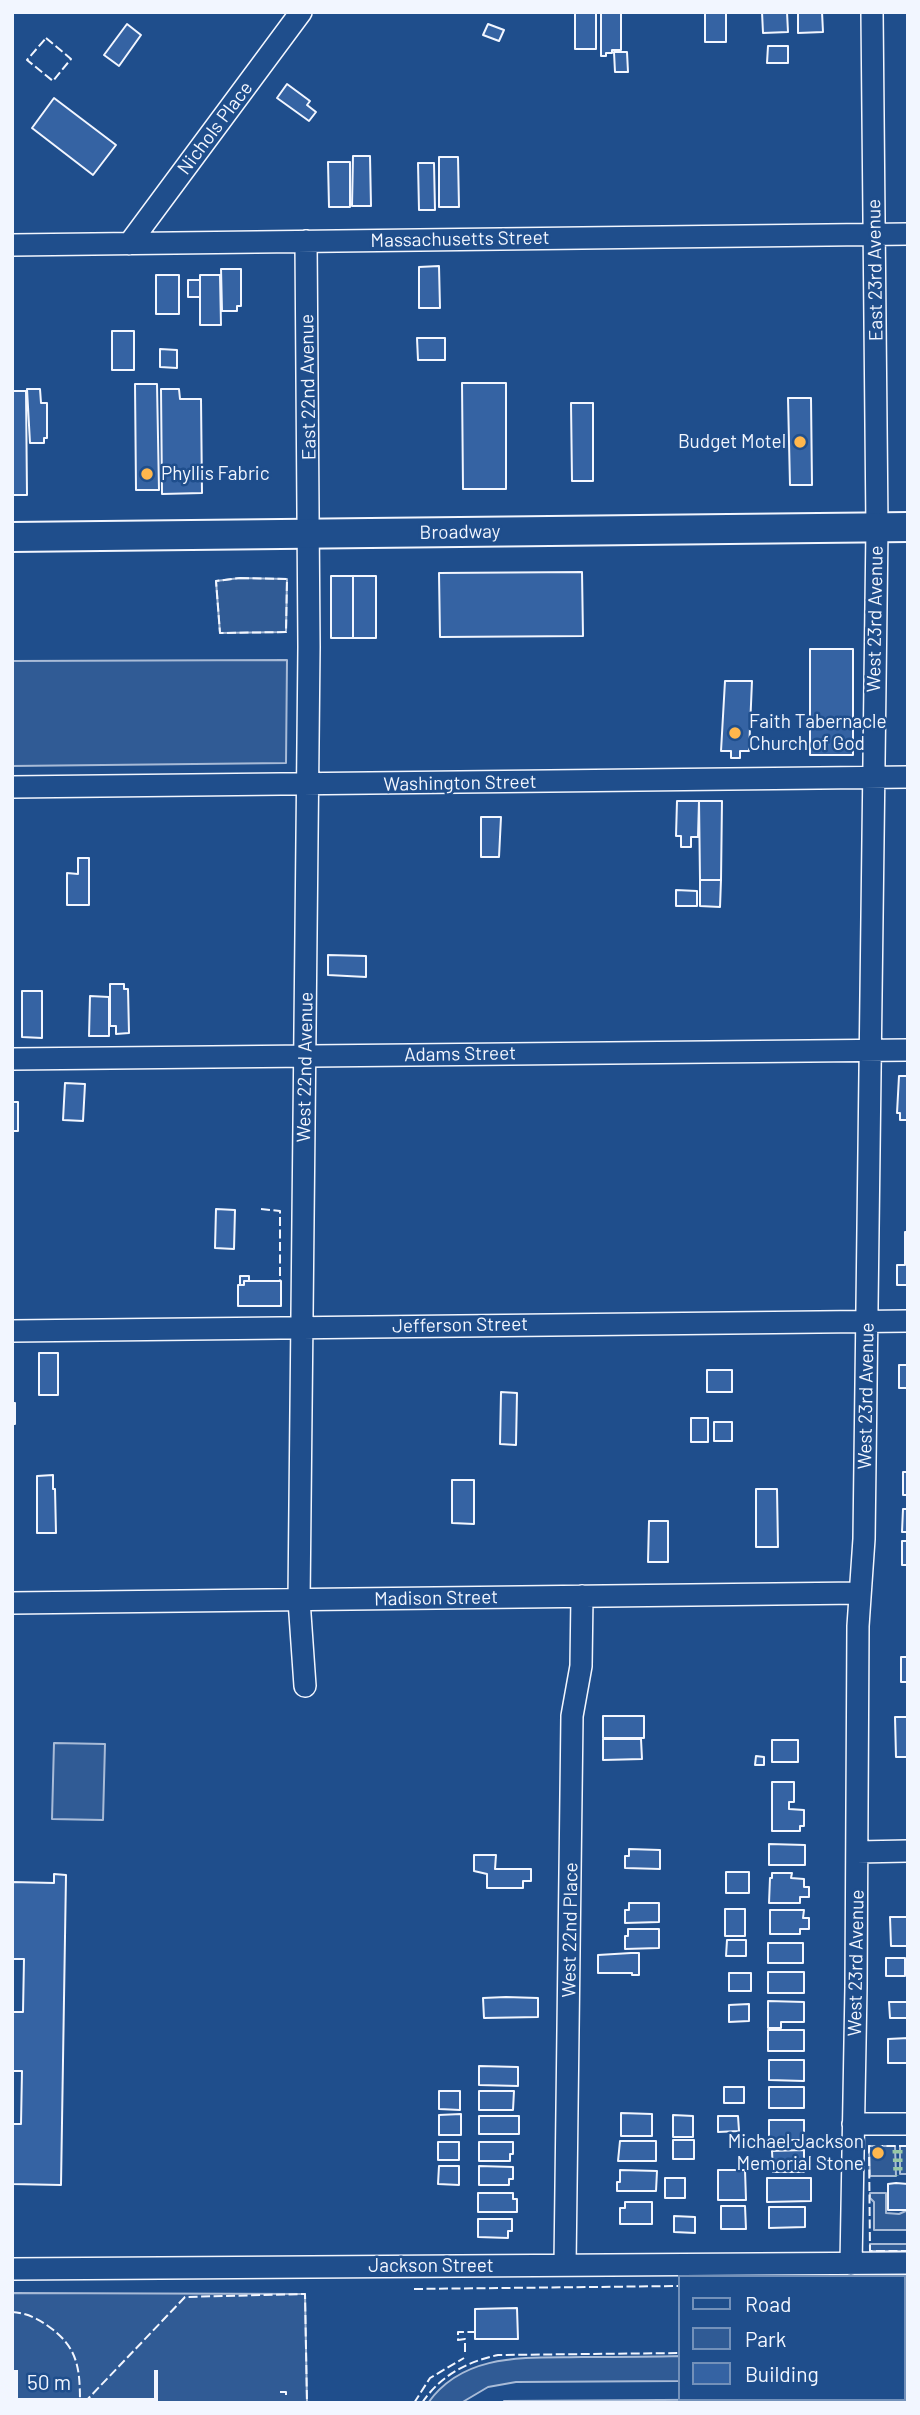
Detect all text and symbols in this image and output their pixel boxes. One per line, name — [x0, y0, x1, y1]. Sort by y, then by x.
street label: Nichols Place — [173, 77, 257, 179]
street label: East 23rd Avenue — [862, 199, 888, 341]
street label: Massachusetts Street — [370, 226, 550, 252]
street label: East 22nd Avenue — [295, 314, 321, 460]
place label: Budget Motel — [678, 431, 786, 453]
marker: Budget Motel — [792, 434, 808, 450]
place label: Phyllis Fabric — [161, 463, 270, 485]
marker: Phyllis Fabric — [139, 466, 155, 482]
street label: Broadway — [419, 520, 501, 544]
street label: West 23rd Avenue — [862, 545, 888, 693]
place label: Faith Tabernacle Church of God — [749, 711, 887, 755]
marker: Faith Tabernacle Church of God — [727, 725, 743, 741]
street label: Washington Street — [383, 770, 537, 796]
street label: West 22nd Avenue — [292, 992, 318, 1142]
street label: Adams Street — [404, 1042, 516, 1066]
street label: Jefferson Street — [392, 1312, 528, 1338]
street label: West 23rd Avenue — [853, 1322, 879, 1470]
street label: Madison Street — [374, 1586, 498, 1610]
street label: West 22nd Place — [557, 1862, 583, 1998]
street label: West 23rd Avenue — [843, 1889, 869, 2037]
place label: Michael Jackson Memorial Stone — [728, 2131, 864, 2175]
marker: Michael Jackson Memorial Stone — [870, 2145, 886, 2161]
street label: Jackson Street — [368, 2255, 494, 2277]
legend — [678, 2275, 906, 2401]
text: Road — [745, 2291, 791, 2316]
text: Park — [745, 2326, 786, 2351]
scale bar — [18, 2356, 161, 2400]
text: Building — [745, 2361, 819, 2386]
text: 50 m — [27, 2369, 71, 2394]

